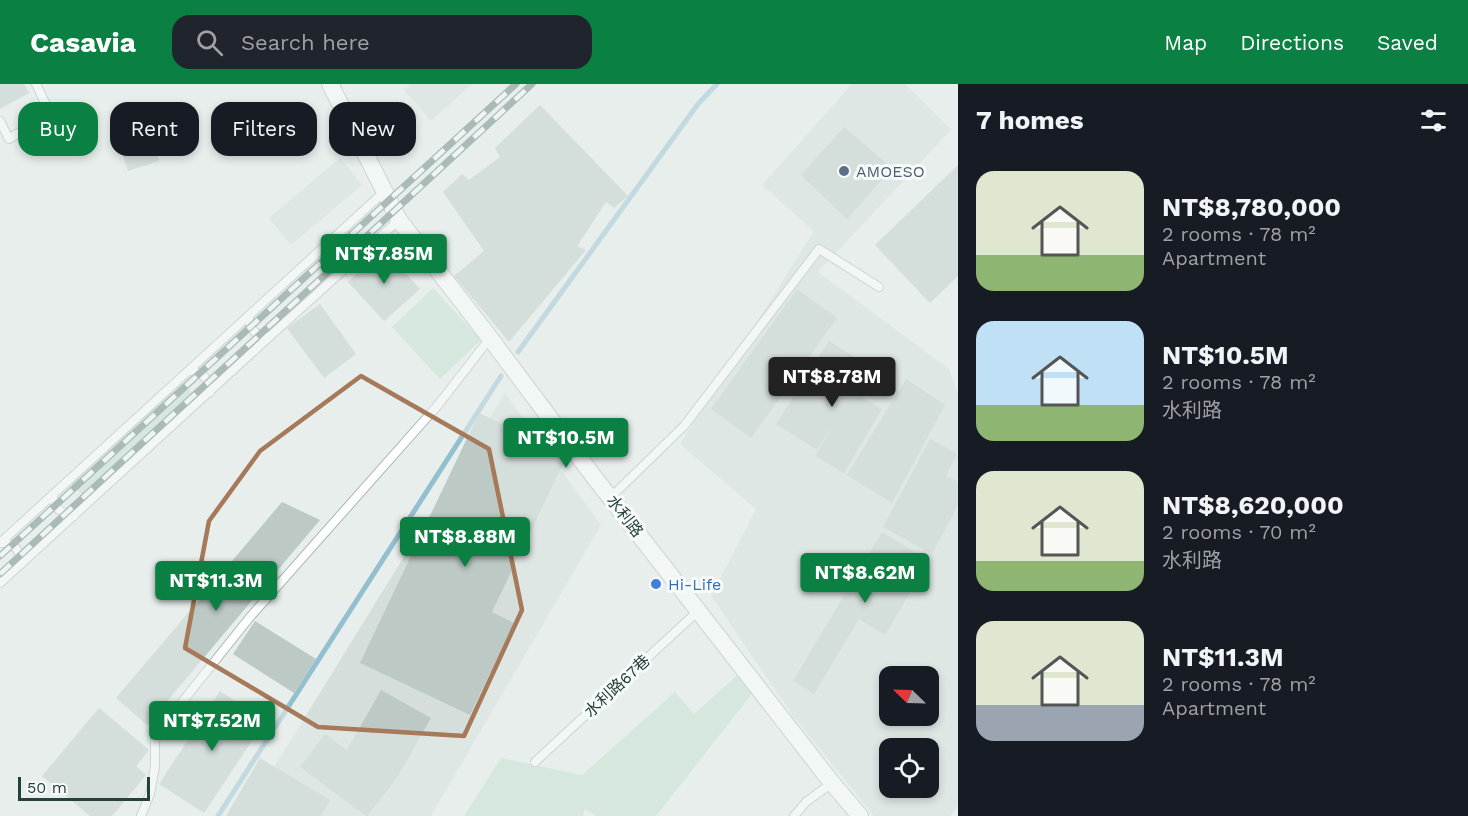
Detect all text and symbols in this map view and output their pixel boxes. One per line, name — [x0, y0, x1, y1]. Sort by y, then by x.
search box — [172, 15, 592, 69]
text: Casavia — [30, 26, 136, 59]
icon: search — [193, 26, 226, 59]
text: Search here — [241, 30, 370, 55]
text: Map — [1164, 30, 1207, 55]
text: Directions — [1240, 30, 1344, 55]
text: Saved — [1377, 30, 1438, 55]
chip: Buy — [18, 102, 98, 156]
chip: Rent — [110, 102, 199, 156]
chip: Filters — [211, 102, 317, 156]
chip: New — [329, 102, 416, 156]
icon: filters — [1417, 104, 1450, 137]
text: 7 homes — [976, 105, 1084, 135]
place label: AMOESO — [856, 162, 925, 181]
marker: AMOESO — [837, 164, 851, 178]
text: NT$8,780,000 — [1162, 192, 1341, 222]
icon: home — [1024, 195, 1096, 267]
text: 2 rooms · 78 m² — [1162, 222, 1316, 246]
pin: NT$7.85M — [322, 234, 446, 285]
text: NT$7.85M — [335, 241, 433, 265]
text: Apartment — [1162, 246, 1266, 270]
text: NT$10.5M — [1162, 340, 1289, 370]
icon: home — [1024, 345, 1096, 417]
pin: NT$8.78M — [770, 357, 894, 408]
text: NT$8.78M — [782, 364, 882, 388]
text: 2 rooms · 78 m² — [1162, 370, 1316, 394]
text: 水利路 — [1162, 398, 1222, 422]
pin: NT$10.5M — [504, 418, 628, 469]
text: NT$10.5M — [517, 425, 615, 449]
text: NT$8,620,000 — [1162, 490, 1344, 520]
street label: 水利路 — [603, 491, 647, 541]
icon: home — [1024, 495, 1096, 567]
pin: NT$8.88M — [403, 517, 527, 568]
text: 2 rooms · 70 m² — [1162, 520, 1316, 544]
text: NT$8.88M — [414, 524, 516, 548]
text: 水利路 — [1162, 548, 1222, 572]
pin: NT$8.62M — [803, 553, 927, 604]
text: NT$8.62M — [814, 560, 916, 584]
pin: NT$11.3M — [154, 561, 278, 612]
text: NT$11.3M — [169, 568, 263, 592]
place label: Hi-Life — [668, 575, 721, 594]
marker: Hi-Life — [649, 577, 663, 591]
text: NT$11.3M — [1162, 642, 1284, 672]
icon: home — [1024, 645, 1096, 717]
street label: 水利路67巷 — [580, 651, 654, 721]
north arrow — [879, 666, 939, 726]
map controls — [879, 666, 939, 798]
text: 2 rooms · 78 m² — [1162, 672, 1316, 696]
text: Apartment — [1162, 696, 1266, 720]
pin: NT$7.52M — [150, 701, 274, 752]
text: NT$7.52M — [163, 708, 261, 732]
button: locate — [879, 738, 939, 798]
scale bar — [18, 774, 150, 802]
text: 50 m — [27, 778, 67, 797]

